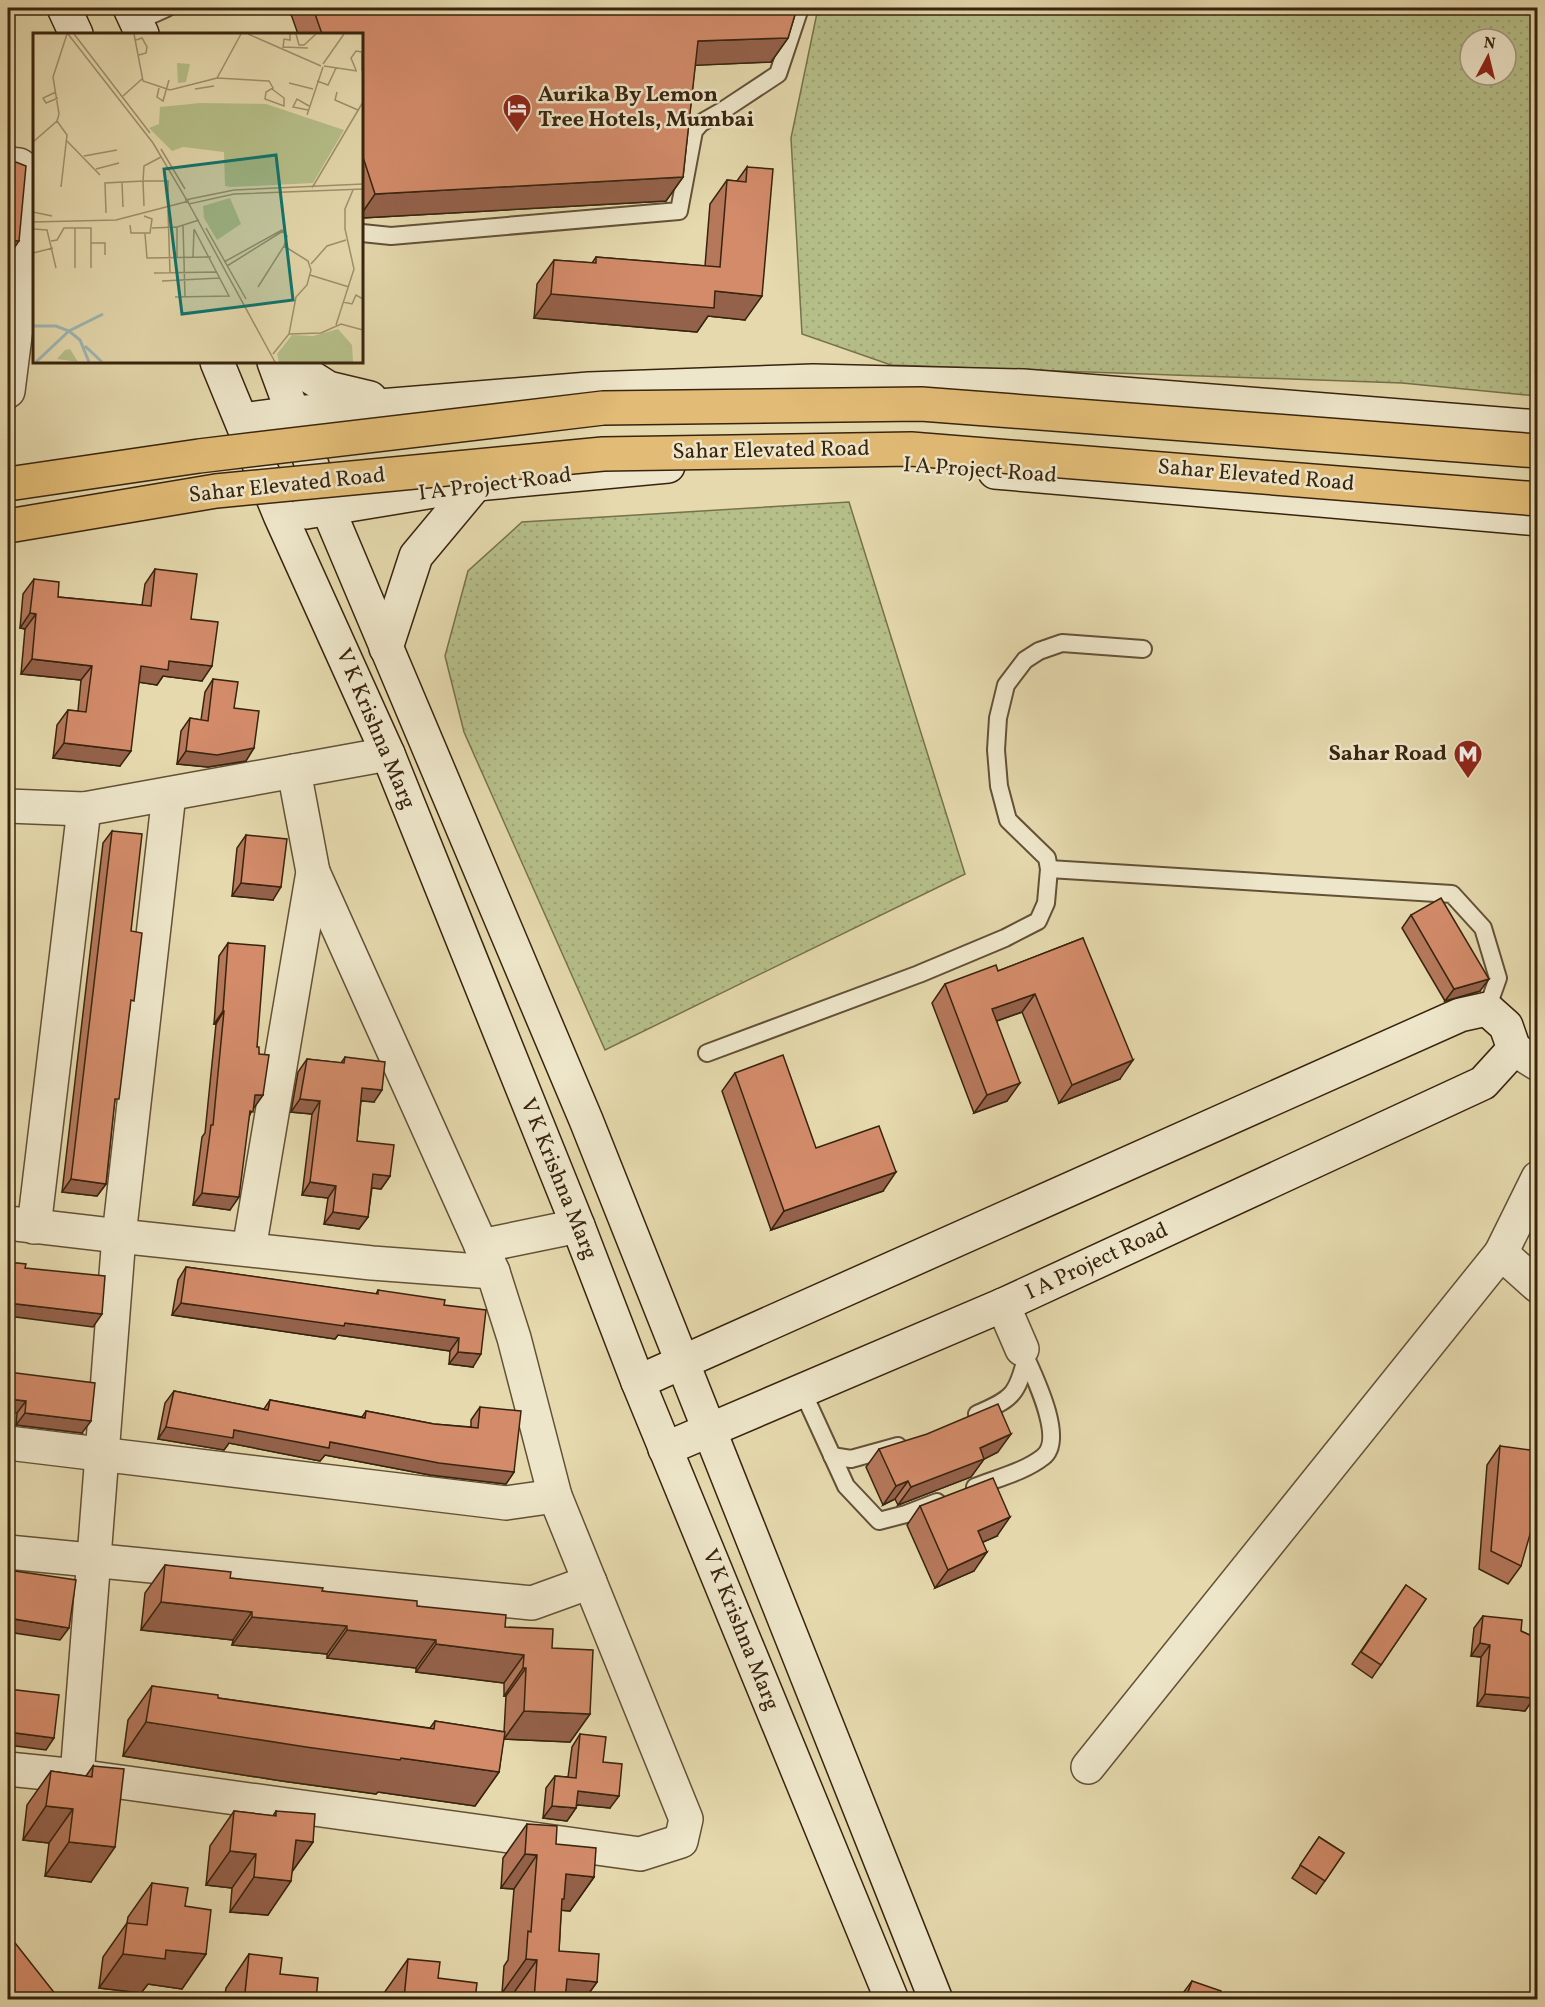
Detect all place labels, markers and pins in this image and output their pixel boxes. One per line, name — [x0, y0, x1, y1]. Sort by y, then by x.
place label: Aurika By Lemon Tree Hotels, Mumbai — [538, 80, 755, 136]
hotel icon: Aurika By Lemon Tree Hotels, Mumbai — [501, 92, 533, 134]
metro station icon: Sahar Road — [1452, 738, 1484, 780]
place label: Sahar Road — [1329, 739, 1447, 770]

